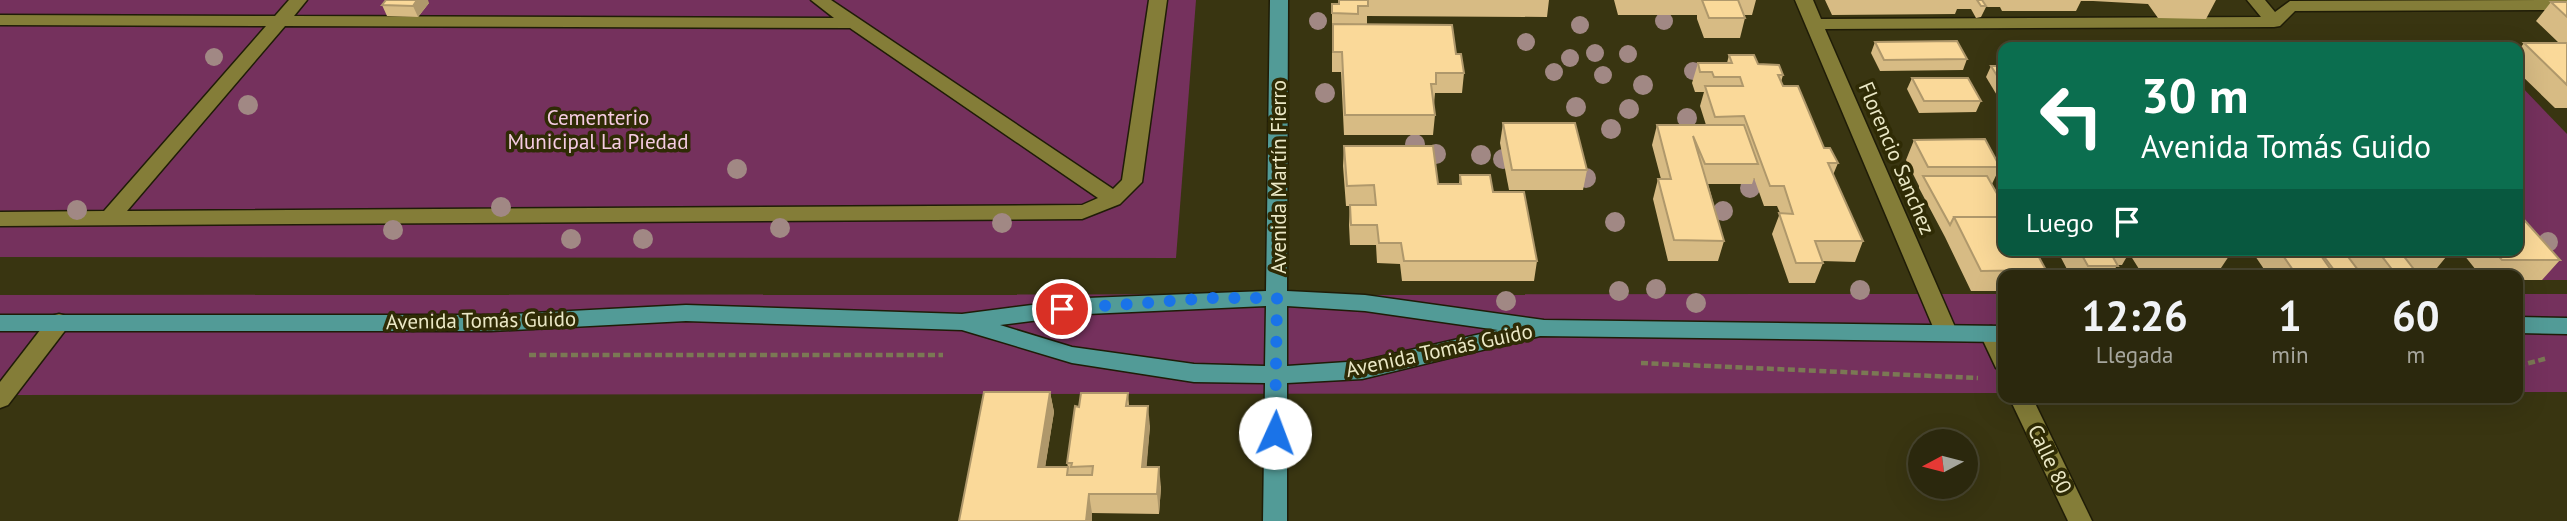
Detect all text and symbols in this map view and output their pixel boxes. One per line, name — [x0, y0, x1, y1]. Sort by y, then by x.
text: 30 m — [2141, 63, 2248, 127]
icon: left — [2026, 70, 2117, 161]
street label: Florencio Sanchez — [1853, 78, 1941, 238]
street label: Avenida Martín Fierro — [1265, 80, 1292, 274]
park label: Cementerio Municipal La Piedad — [507, 104, 689, 155]
text: Avenida Tomás Guido — [2141, 125, 2431, 167]
icon: arrive — [2108, 203, 2146, 241]
text: Luego — [2026, 206, 2094, 239]
pin — [1032, 279, 1092, 339]
text: 12:26 — [2081, 288, 2188, 343]
text: 1 — [2278, 288, 2302, 343]
text: 60 — [2392, 288, 2440, 343]
icon: arrive — [1043, 290, 1081, 328]
street label: Avenida Tomás Guido — [386, 305, 576, 335]
street label: Avenida Tomás Guido — [1343, 317, 1535, 383]
text: Llegada — [2096, 340, 2173, 369]
text: min — [2271, 340, 2309, 369]
text: m — [2406, 340, 2425, 369]
position arrow — [1238, 396, 1312, 470]
street label: Calle 80 — [2022, 420, 2078, 498]
north arrow — [1908, 429, 1978, 499]
map controls — [1908, 429, 1978, 499]

